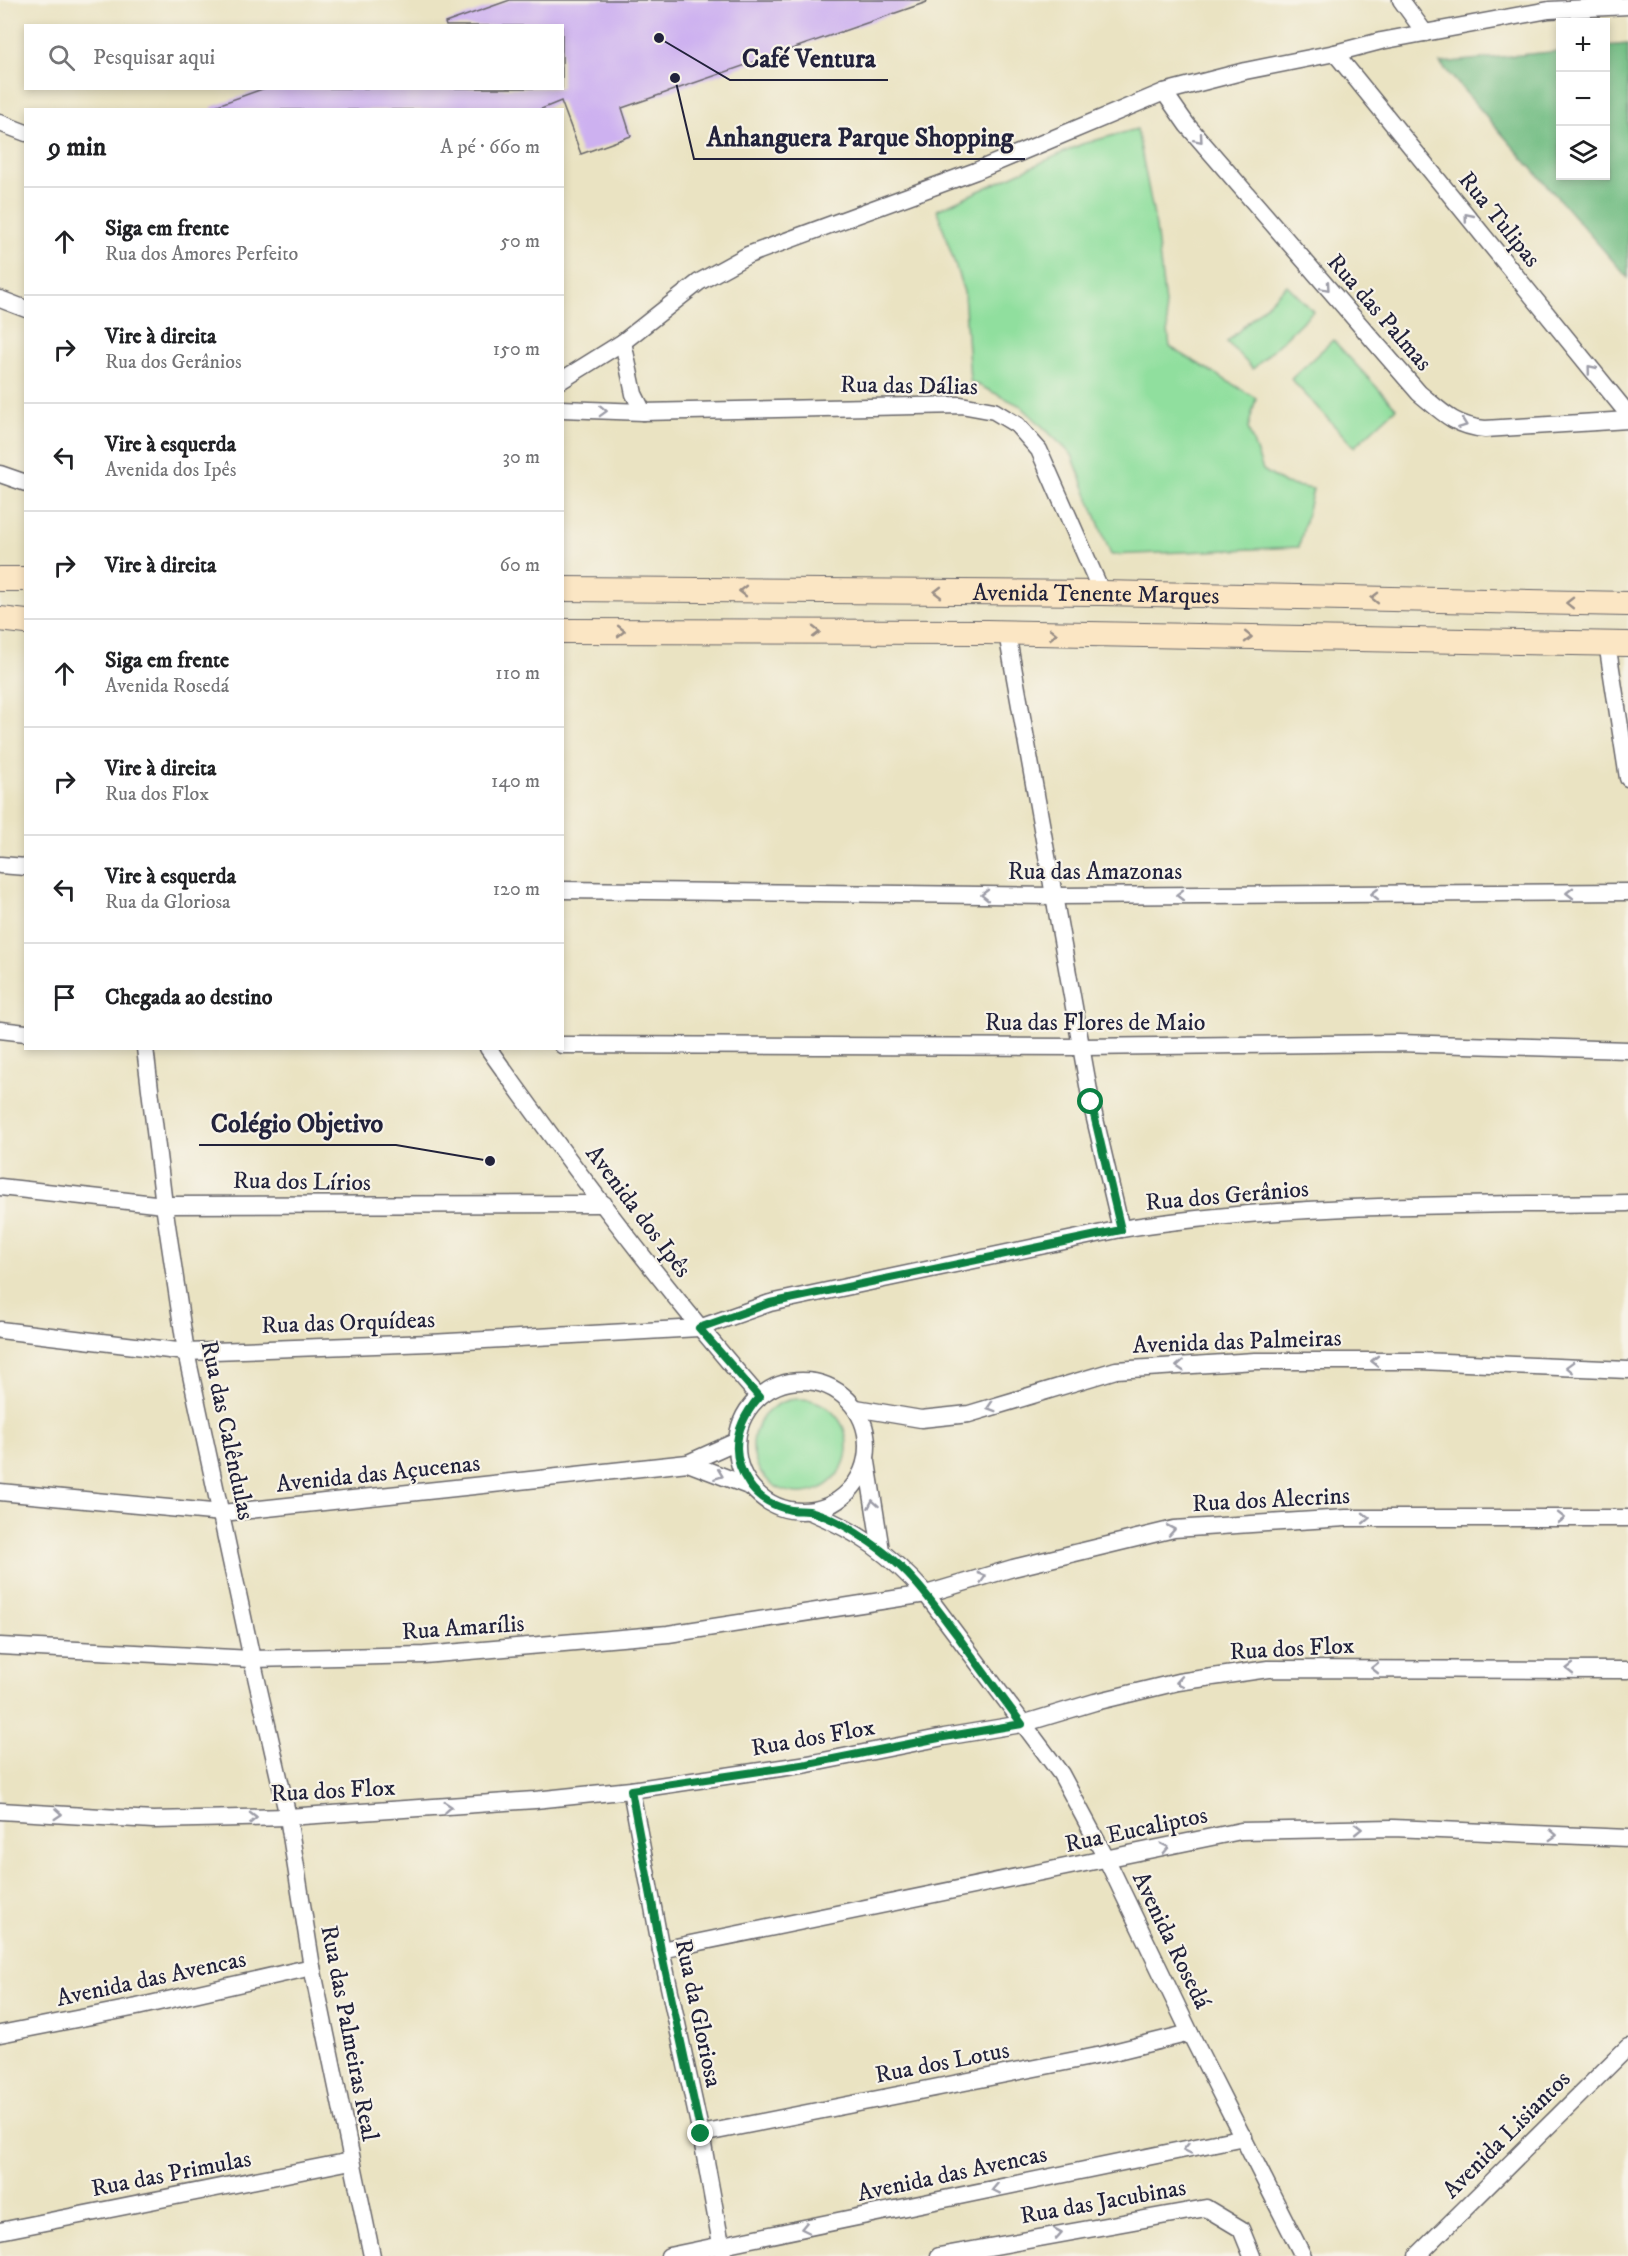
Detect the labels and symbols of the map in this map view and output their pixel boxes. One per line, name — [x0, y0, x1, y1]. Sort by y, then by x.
callout: Café Ventura — [730, 36, 888, 80]
text: Café Ventura — [742, 43, 877, 76]
callout: Anhanguera Parque Shopping — [694, 115, 1025, 159]
text: Anhanguera Parque Shopping — [705, 122, 1015, 155]
one-way arrow — [1192, 132, 1203, 143]
street label: Rua Tulipas — [1452, 166, 1547, 274]
one-way arrow — [1465, 213, 1476, 224]
street label: Rua das Palmas — [1320, 248, 1438, 378]
one-way arrow — [1319, 280, 1330, 291]
one-way arrow — [1588, 365, 1599, 376]
street label: Rua das Dálias — [840, 370, 978, 402]
one-way arrow — [598, 404, 607, 417]
one-way arrow — [1457, 416, 1467, 429]
street label: Avenida Tenente Marques — [972, 578, 1220, 611]
one-way arrow — [739, 585, 748, 597]
one-way arrow — [934, 586, 943, 598]
one-way arrow — [1370, 592, 1379, 605]
one-way arrow — [1565, 597, 1574, 609]
one-way arrow — [616, 625, 625, 637]
one-way arrow — [811, 626, 820, 638]
one-way arrow — [1048, 627, 1057, 640]
one-way arrow — [1243, 631, 1252, 643]
street label: Rua das Amazonas — [1008, 857, 1182, 887]
one-way arrow — [1565, 887, 1574, 899]
one-way arrow — [1370, 888, 1379, 900]
one-way arrow — [980, 889, 989, 901]
one-way arrow — [1175, 889, 1184, 901]
street label: Rua das Flores de Maio — [985, 1008, 1205, 1038]
route start — [1077, 1088, 1103, 1114]
callout: Colégio Objetivo — [199, 1101, 396, 1145]
text: Colégio Objetivo — [211, 1108, 384, 1141]
street label: Avenida dos Ipês — [579, 1140, 698, 1284]
street label: Rua dos Lírios — [233, 1166, 371, 1198]
street label: Rua dos Gerânios — [1144, 1174, 1310, 1218]
street label: Rua das Orquídeas — [261, 1305, 435, 1341]
street label: Avenida das Palmeiras — [1132, 1323, 1342, 1361]
street label: Rua das Calêndulas — [193, 1338, 261, 1523]
one-way arrow — [1370, 1355, 1379, 1367]
one-way arrow — [1175, 1359, 1184, 1372]
one-way arrow — [1565, 1361, 1574, 1374]
one-way arrow — [986, 1400, 996, 1412]
street label: Avenida das Açucenas — [275, 1448, 482, 1500]
one-way arrow — [713, 1468, 724, 1480]
street label: Rua dos Alecrins — [1191, 1481, 1351, 1519]
one-way arrow — [867, 1500, 880, 1510]
one-way arrow — [1361, 1512, 1370, 1524]
one-way arrow — [1556, 1512, 1565, 1524]
one-way arrow — [1166, 1524, 1176, 1537]
one-way arrow — [977, 1572, 987, 1585]
street label: Rua Amarílis — [401, 1609, 525, 1647]
street label: Rua dos Flox — [1229, 1631, 1355, 1667]
one-way arrow — [1370, 1662, 1379, 1674]
one-way arrow — [1565, 1663, 1574, 1676]
one-way arrow — [1176, 1676, 1185, 1688]
street label: Rua dos Flox — [749, 1712, 878, 1764]
street label: Rua dos Flox — [270, 1773, 396, 1809]
one-way arrow — [443, 1800, 452, 1813]
street label: Rua Eucaliptos — [1062, 1800, 1210, 1860]
one-way arrow — [54, 1808, 63, 1821]
one-way arrow — [249, 1812, 258, 1824]
one-way arrow — [1353, 1822, 1362, 1835]
one-way arrow — [1548, 1828, 1557, 1841]
one-way arrow — [1159, 1842, 1169, 1855]
street label: Avenida Rosedá — [1125, 1867, 1218, 2015]
street label: Rua das Palmeiras Real — [313, 1923, 385, 2144]
street label: Rua da Gloriosa — [668, 1936, 729, 2091]
street label: Avenida das Avencas — [54, 1944, 249, 2014]
street label: Rua dos Lotus — [873, 2035, 1012, 2091]
street label: Avenida Lisiantos — [1436, 2064, 1577, 2205]
route end — [687, 2120, 713, 2146]
street label: Avenida das Avencas — [855, 2139, 1050, 2209]
one-way arrow — [1182, 2142, 1192, 2155]
street label: Rua das Primulas — [89, 2144, 254, 2204]
street label: Rua das Jacubinas — [1018, 2173, 1188, 2231]
one-way arrow — [991, 2182, 1001, 2195]
one-way arrow — [800, 2221, 810, 2234]
one-way arrow — [1053, 2227, 1063, 2240]

